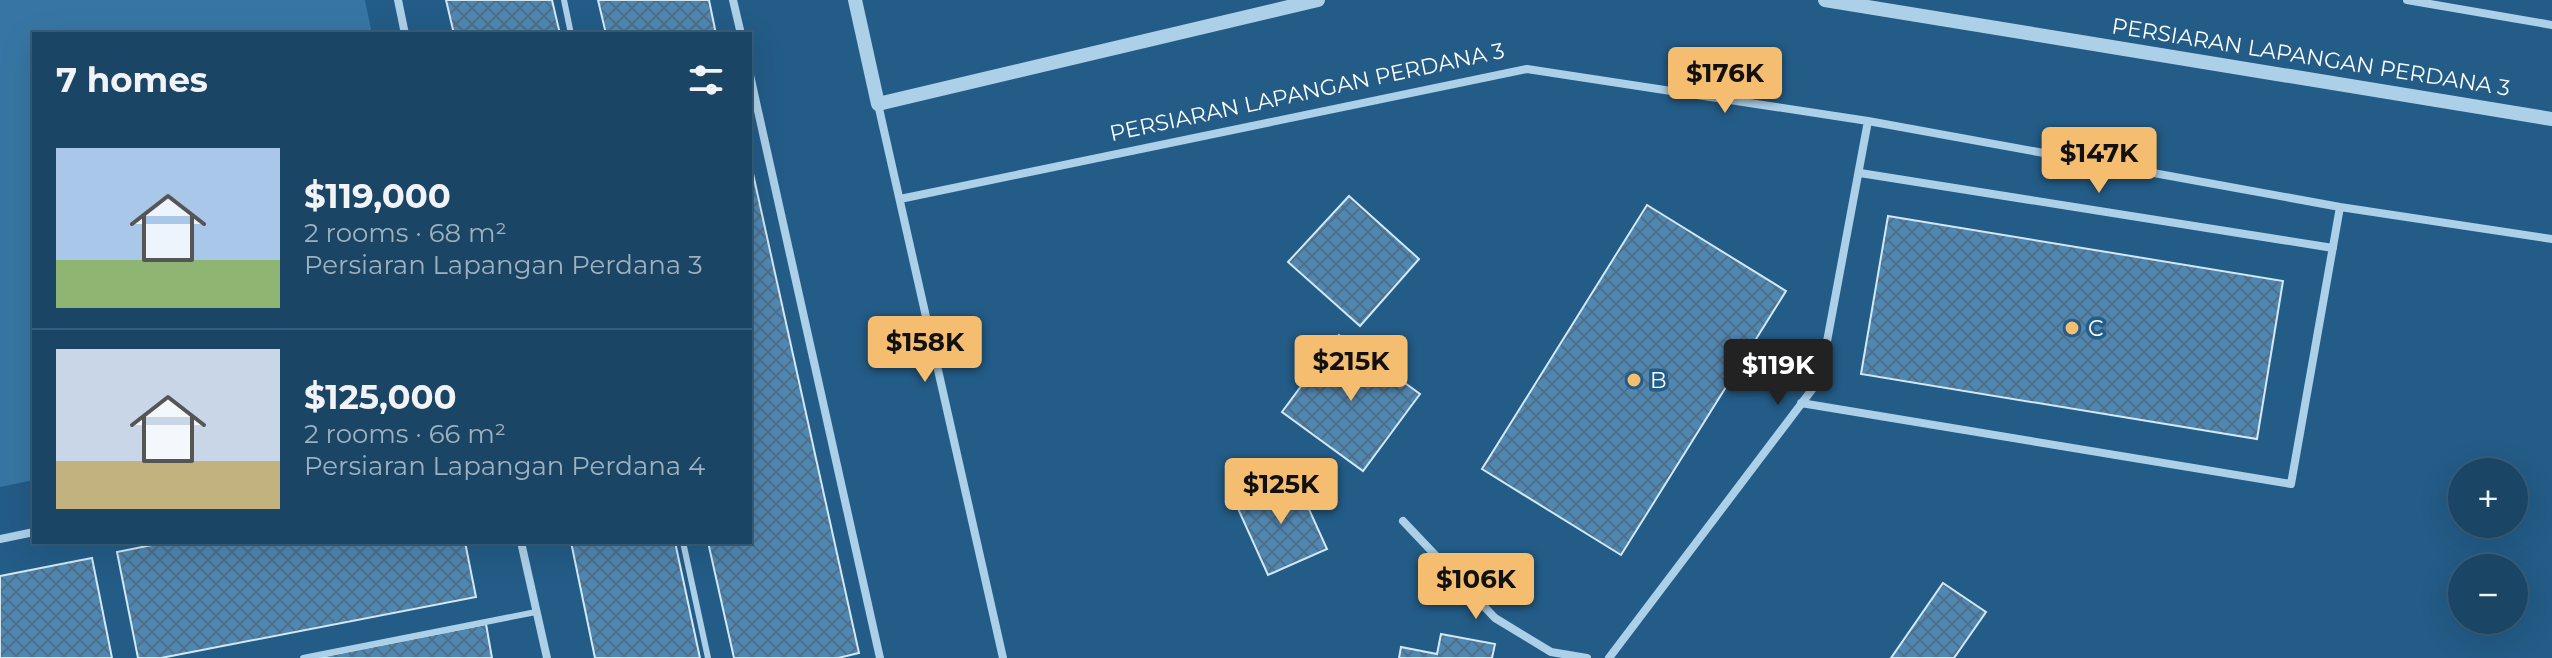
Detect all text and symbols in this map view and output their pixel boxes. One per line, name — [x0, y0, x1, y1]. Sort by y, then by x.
street label: PERSIARAN LAPANGAN PERDANA 3 — [2110, 12, 2512, 102]
street label: PERSIARAN LAPANGAN PERDANA 3 — [1107, 37, 1507, 147]
pin: $176K — [1669, 47, 1781, 115]
text: $176K — [1686, 57, 1764, 89]
icon: filters — [684, 58, 728, 102]
text: 7 homes — [56, 59, 208, 101]
pin: $147K — [2043, 127, 2155, 195]
text: $147K — [2060, 137, 2138, 169]
text: $119,000 — [304, 175, 451, 217]
icon: home — [120, 180, 216, 276]
text: 2 rooms · 68 m² — [304, 217, 507, 249]
text: Persiaran Lapangan Perdana 3 — [304, 249, 703, 281]
place label: C — [2088, 315, 2104, 342]
pin: $158K — [869, 316, 981, 384]
marker: C — [2063, 319, 2081, 337]
text: $158K — [886, 326, 964, 358]
pin: $215K — [1295, 335, 1407, 403]
pin: $119K — [1722, 339, 1834, 407]
text: $215K — [1313, 345, 1389, 377]
text: $119K — [1742, 349, 1814, 381]
place label: B — [1650, 367, 1667, 394]
marker: B — [1625, 371, 1643, 389]
text: $125,000 — [304, 376, 457, 418]
icon: home — [120, 381, 216, 477]
text: 2 rooms · 66 m² — [304, 418, 506, 450]
text: Persiaran Lapangan Perdana 4 — [304, 450, 705, 482]
pin: $125K — [1225, 458, 1337, 526]
map controls — [2448, 458, 2528, 634]
button: + — [2448, 458, 2528, 538]
text: $125K — [1243, 468, 1319, 500]
pin: $106K — [1420, 553, 1532, 621]
button: − — [2448, 554, 2528, 634]
text: $106K — [1436, 563, 1516, 595]

